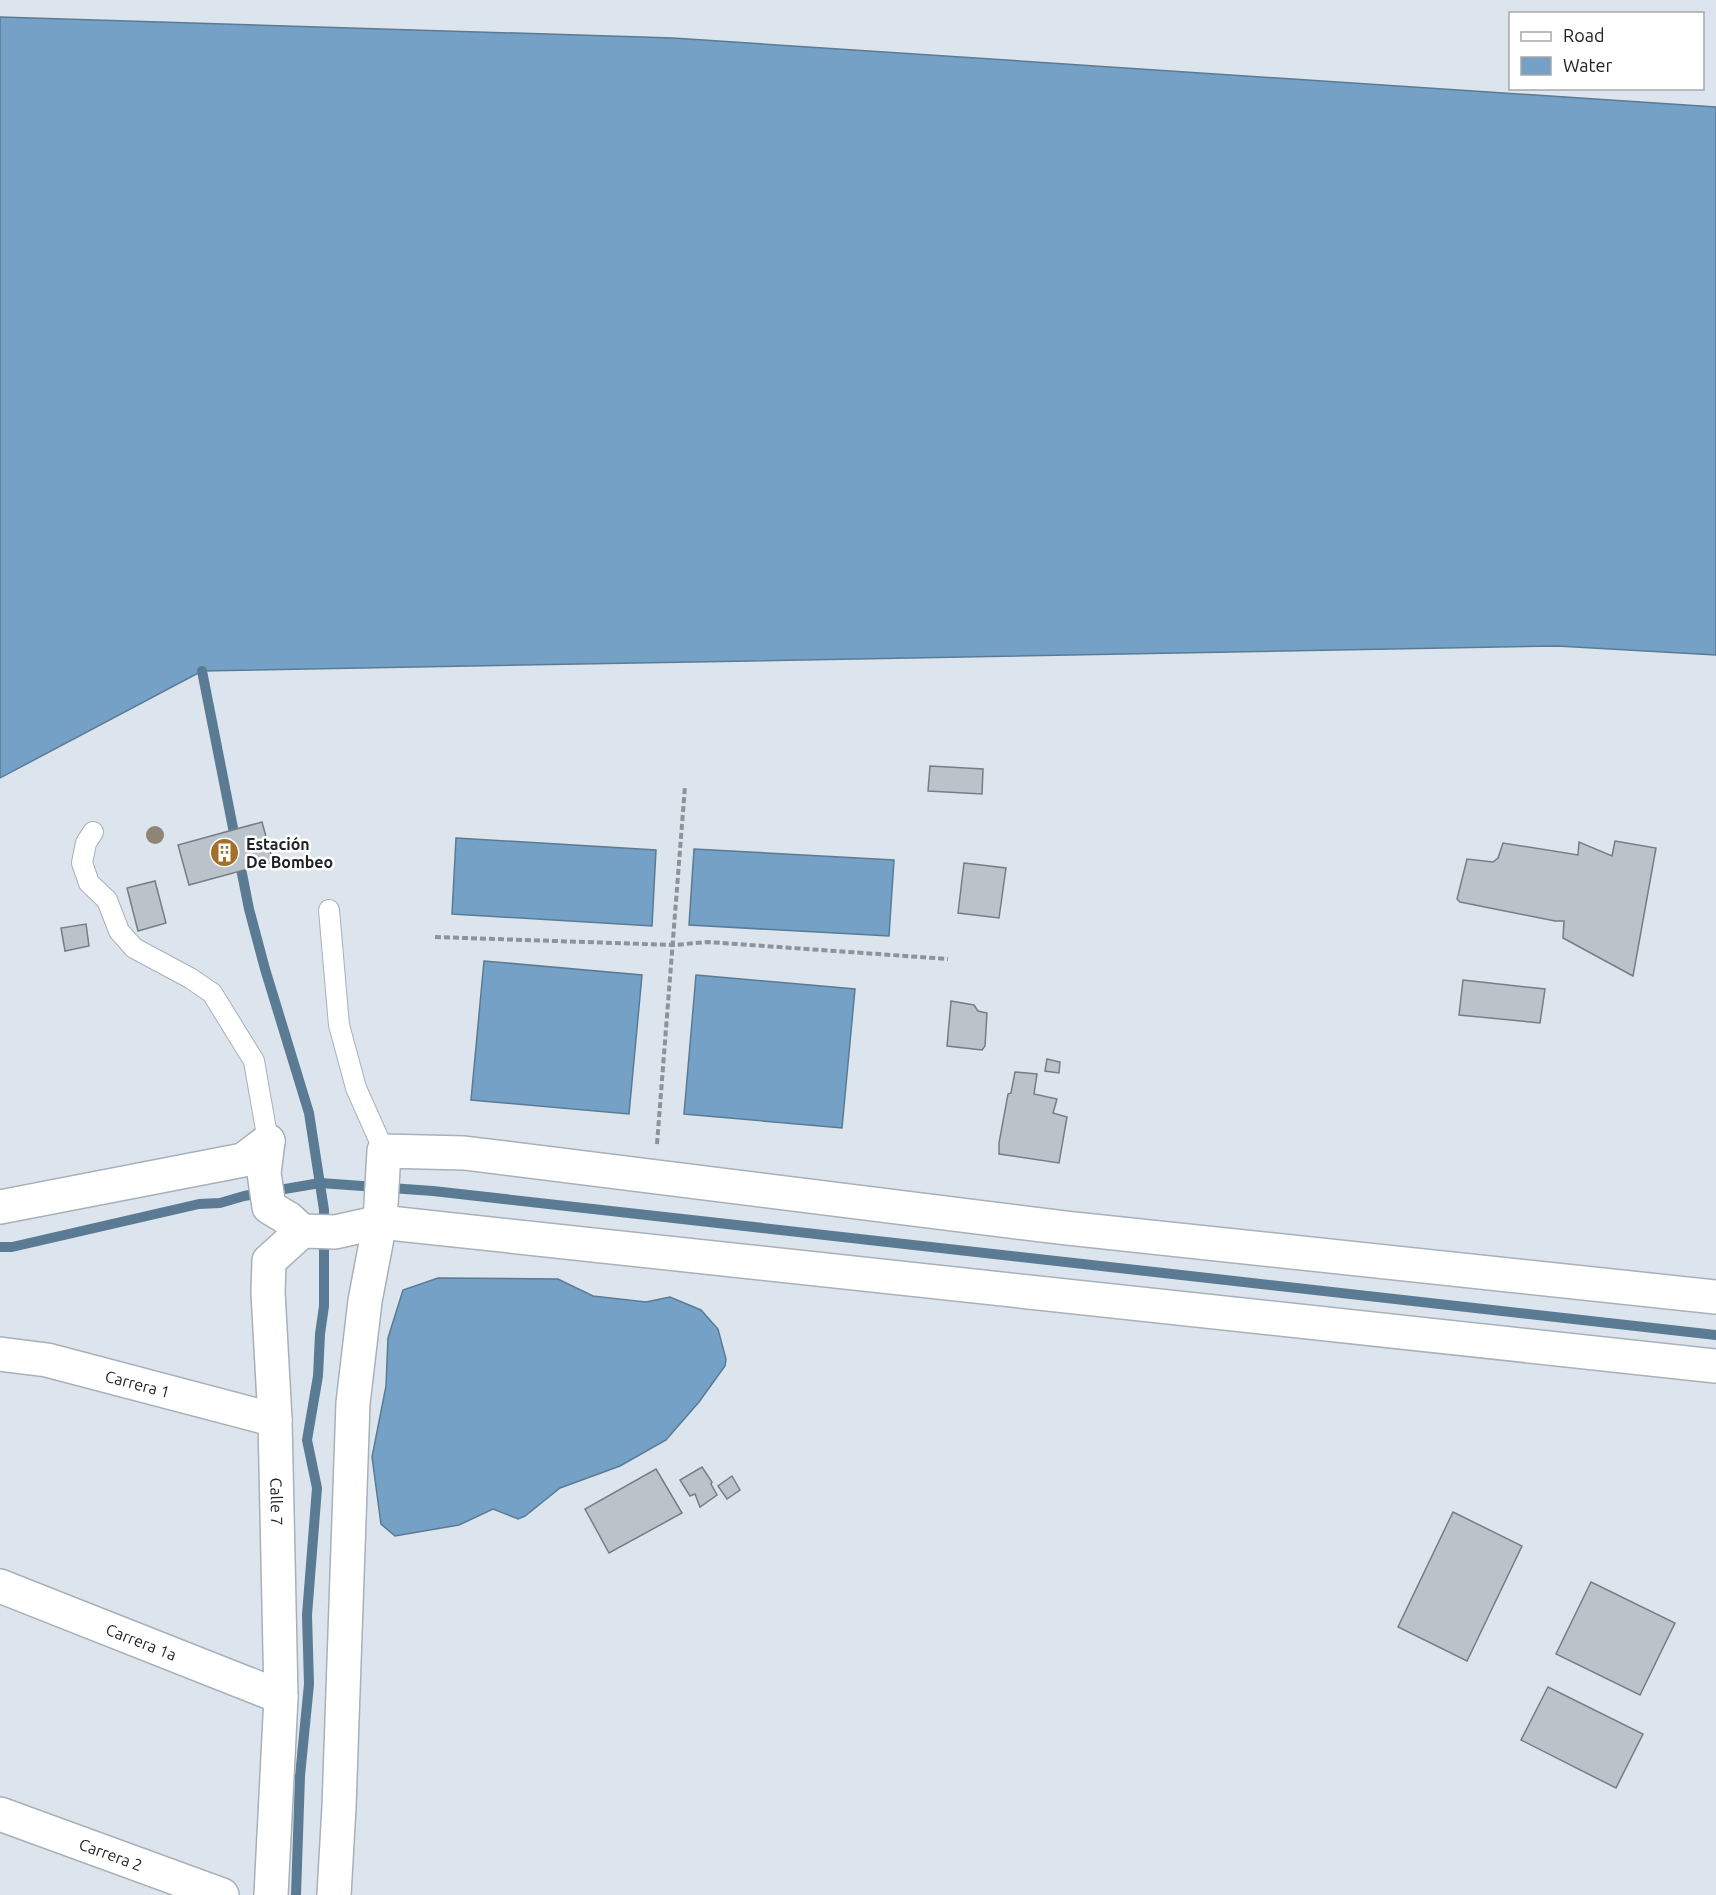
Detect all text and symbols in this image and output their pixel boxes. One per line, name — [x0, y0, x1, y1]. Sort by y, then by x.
legend — [1509, 12, 1704, 90]
text: Road — [1563, 25, 1605, 45]
text: Water — [1563, 55, 1613, 75]
place label: Estación De Bombeo — [246, 835, 333, 871]
building icon: Estación De Bombeo — [209, 837, 241, 869]
street label: Carrera 1 — [103, 1367, 172, 1401]
street label: Calle 7 — [267, 1477, 286, 1526]
street label: Carrera 1a — [104, 1620, 179, 1664]
street label: Carrera 2 — [77, 1835, 145, 1874]

